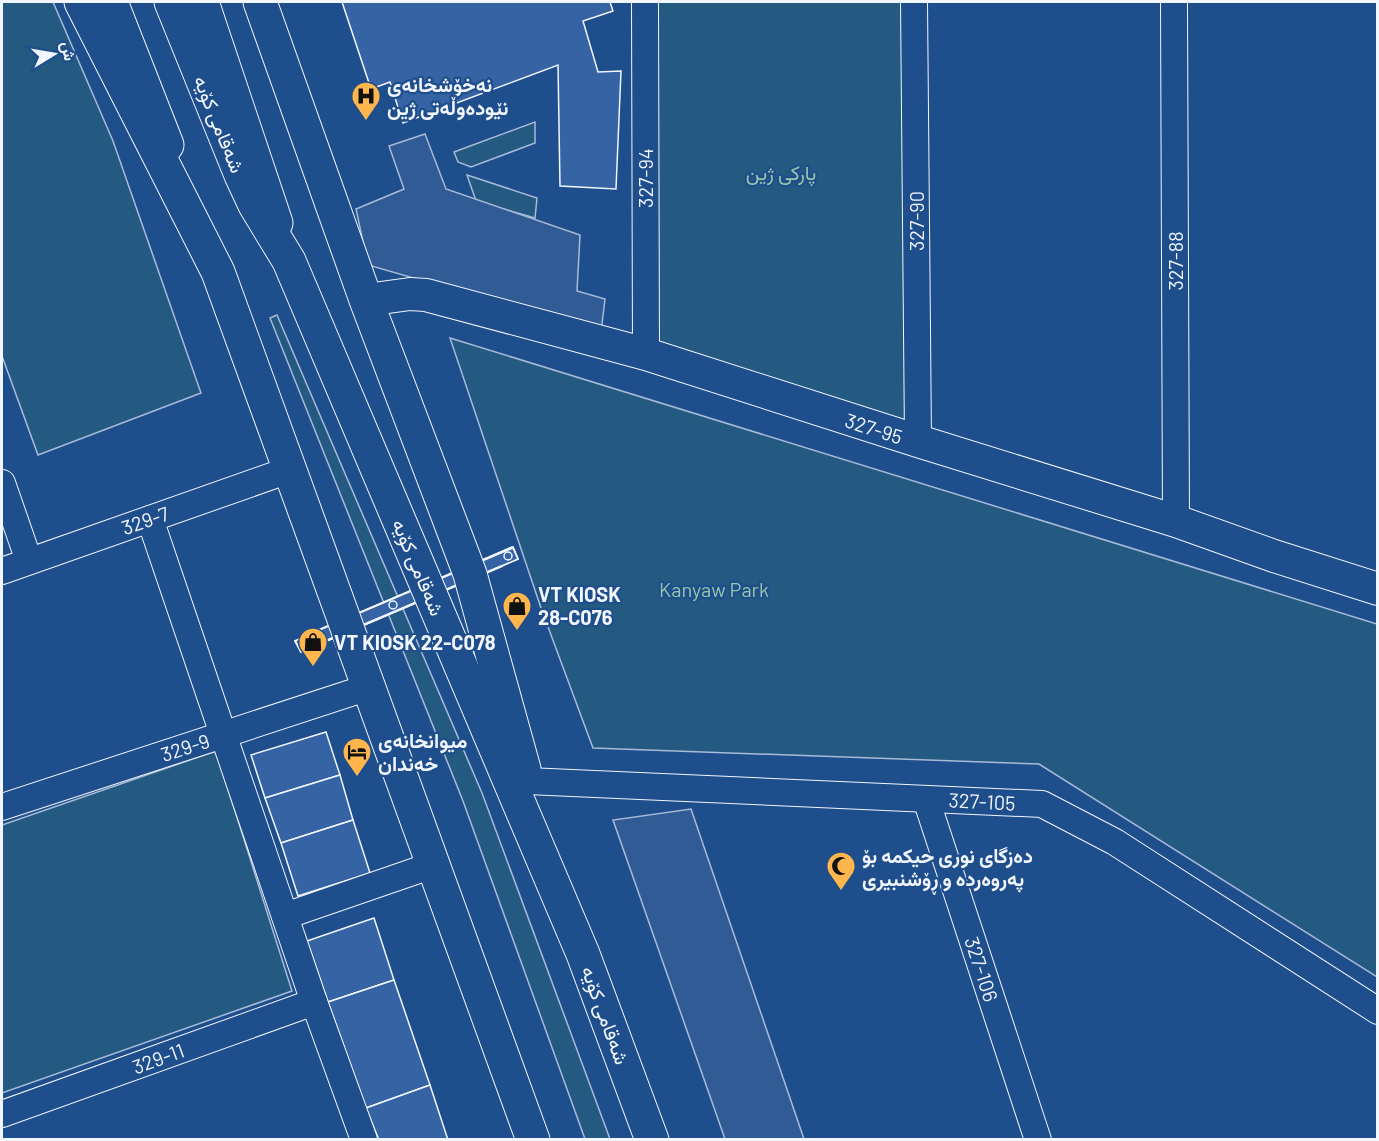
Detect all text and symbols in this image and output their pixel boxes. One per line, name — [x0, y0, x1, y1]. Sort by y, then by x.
north arrow — [24, 24, 84, 84]
text: ش — [57, 40, 80, 62]
street label: شەقامی کۆیە — [188, 72, 250, 177]
place label: نەخۆشخانەی نێودەوڵەتی ژین — [387, 72, 508, 121]
hospital icon: نەخۆشخانەی نێودەوڵەتی ژین — [350, 80, 382, 122]
street label: 327-94 — [633, 148, 657, 208]
park label: پارکی ژین — [746, 160, 816, 187]
street label: 327-90 — [904, 191, 928, 251]
street label: 327-88 — [1163, 231, 1187, 291]
street label: 327-95 — [842, 407, 906, 449]
street label: 329-7 — [118, 501, 172, 539]
street label: شەقامی کۆیە — [386, 515, 450, 620]
park label: Kanyaw Park — [659, 577, 769, 601]
place label: VT KIOSK 28-C076 — [538, 582, 621, 629]
shop icon: VT KIOSK 28-C076 — [501, 590, 533, 632]
shop icon: VT KIOSK 22-C078 — [297, 626, 329, 668]
place label: VT KIOSK 22-C078 — [334, 630, 496, 654]
street label: 329-9 — [158, 728, 212, 766]
place label: میوانخانەی خەندان — [378, 728, 468, 775]
hotel icon: میوانخانەی خەندان — [341, 736, 373, 778]
street label: 327-105 — [948, 787, 1016, 815]
place label: دەزگای نوری حیکمە بۆ پەروەردە و ڕۆشنبیری — [862, 843, 1033, 895]
mosque icon: دەزگای نوری حیکمە بۆ پەروەردە و ڕۆشنبیری — [825, 850, 857, 892]
street label: 327-106 — [960, 933, 1004, 1005]
street label: شەقامی کۆیە — [575, 963, 635, 1068]
street label: 329-11 — [129, 1038, 187, 1078]

